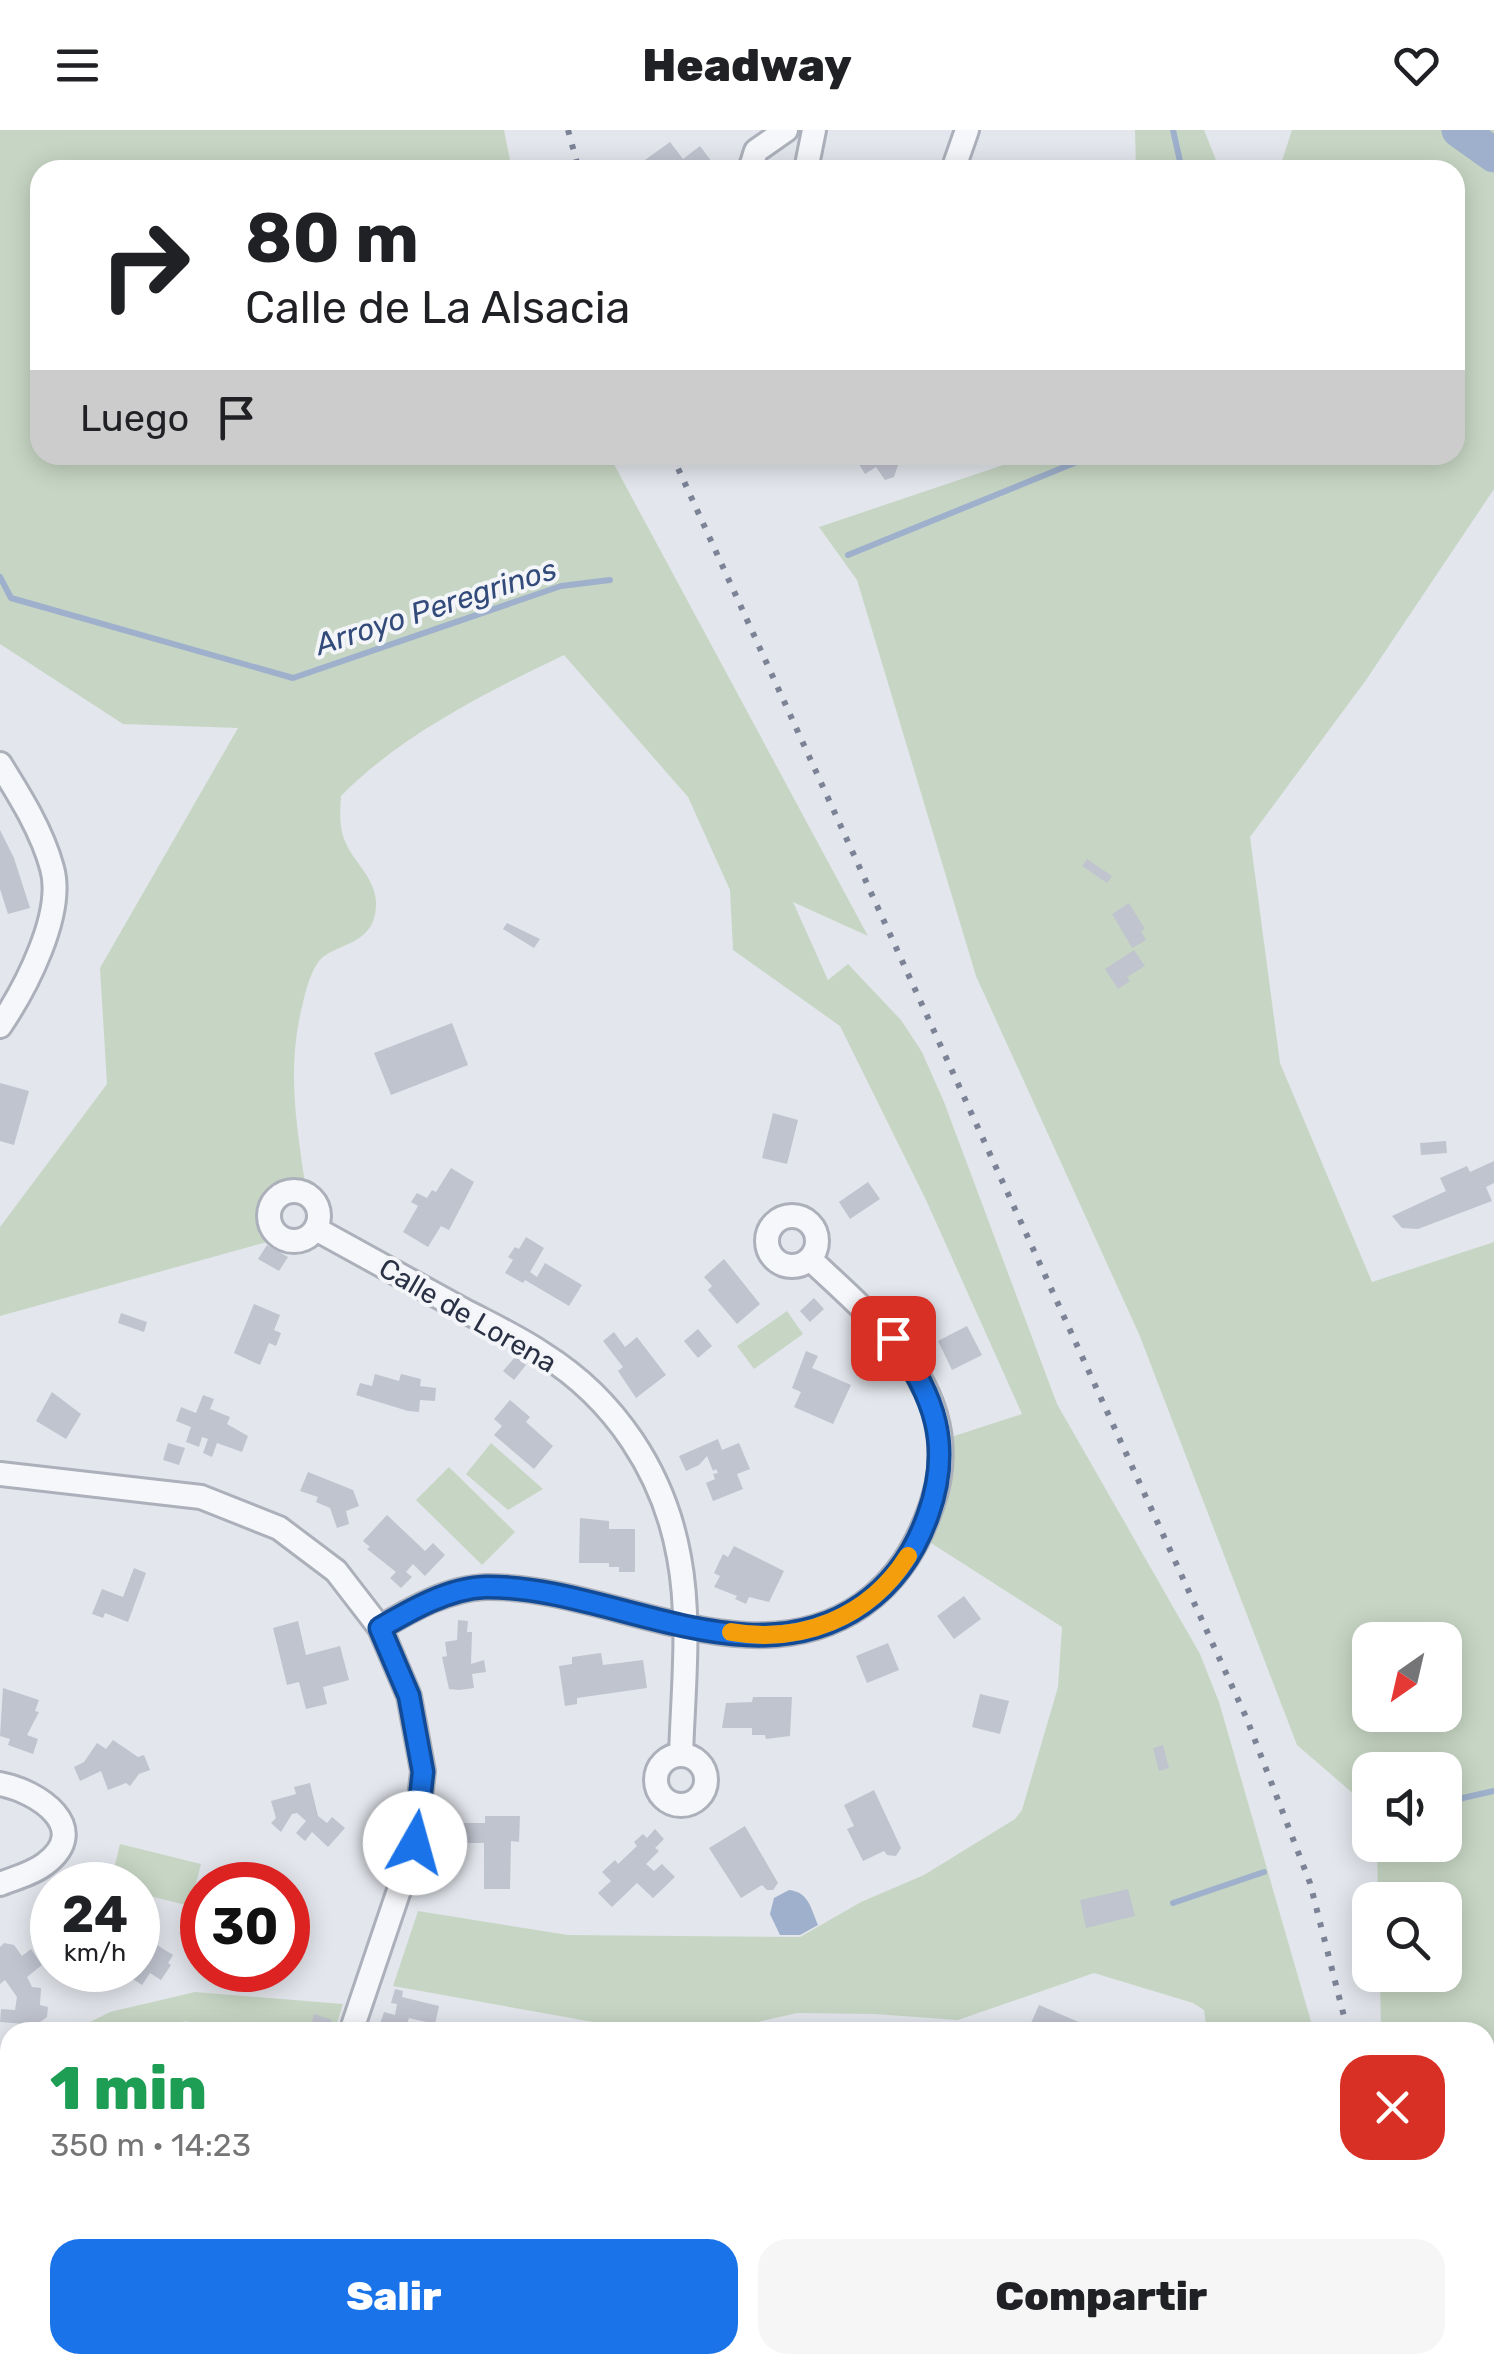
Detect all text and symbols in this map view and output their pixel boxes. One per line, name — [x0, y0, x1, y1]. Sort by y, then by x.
icon: menu — [50, 38, 105, 93]
icon: heart — [1389, 38, 1444, 93]
text: Headway — [642, 39, 852, 92]
text: 80 m — [245, 197, 419, 280]
icon: right — [80, 200, 210, 330]
text: Calle de La Alsacia — [245, 281, 630, 334]
icon: arrive — [209, 390, 264, 445]
text: Luego — [80, 395, 189, 441]
water label: Arroyo Peregrinos — [309, 551, 561, 664]
street label: Calle de Lorena — [373, 1251, 562, 1380]
pin — [851, 1296, 936, 1381]
icon: arrive — [866, 1311, 921, 1366]
north arrow — [1352, 1622, 1462, 1732]
map controls — [1352, 1622, 1462, 1992]
button: sound — [1352, 1752, 1462, 1862]
position arrow — [363, 1791, 467, 1895]
speed limit sign: 30 — [180, 1862, 310, 1992]
button: search — [1352, 1882, 1462, 1992]
text: 24 — [62, 1885, 128, 1945]
text: km/h — [64, 1938, 126, 1967]
text: 1 min — [50, 2053, 207, 2124]
button: close — [1340, 2055, 1445, 2160]
text: 350 m · 14:23 — [50, 2126, 251, 2164]
button: Salir — [50, 2239, 738, 2354]
button: Compartir — [758, 2239, 1445, 2354]

